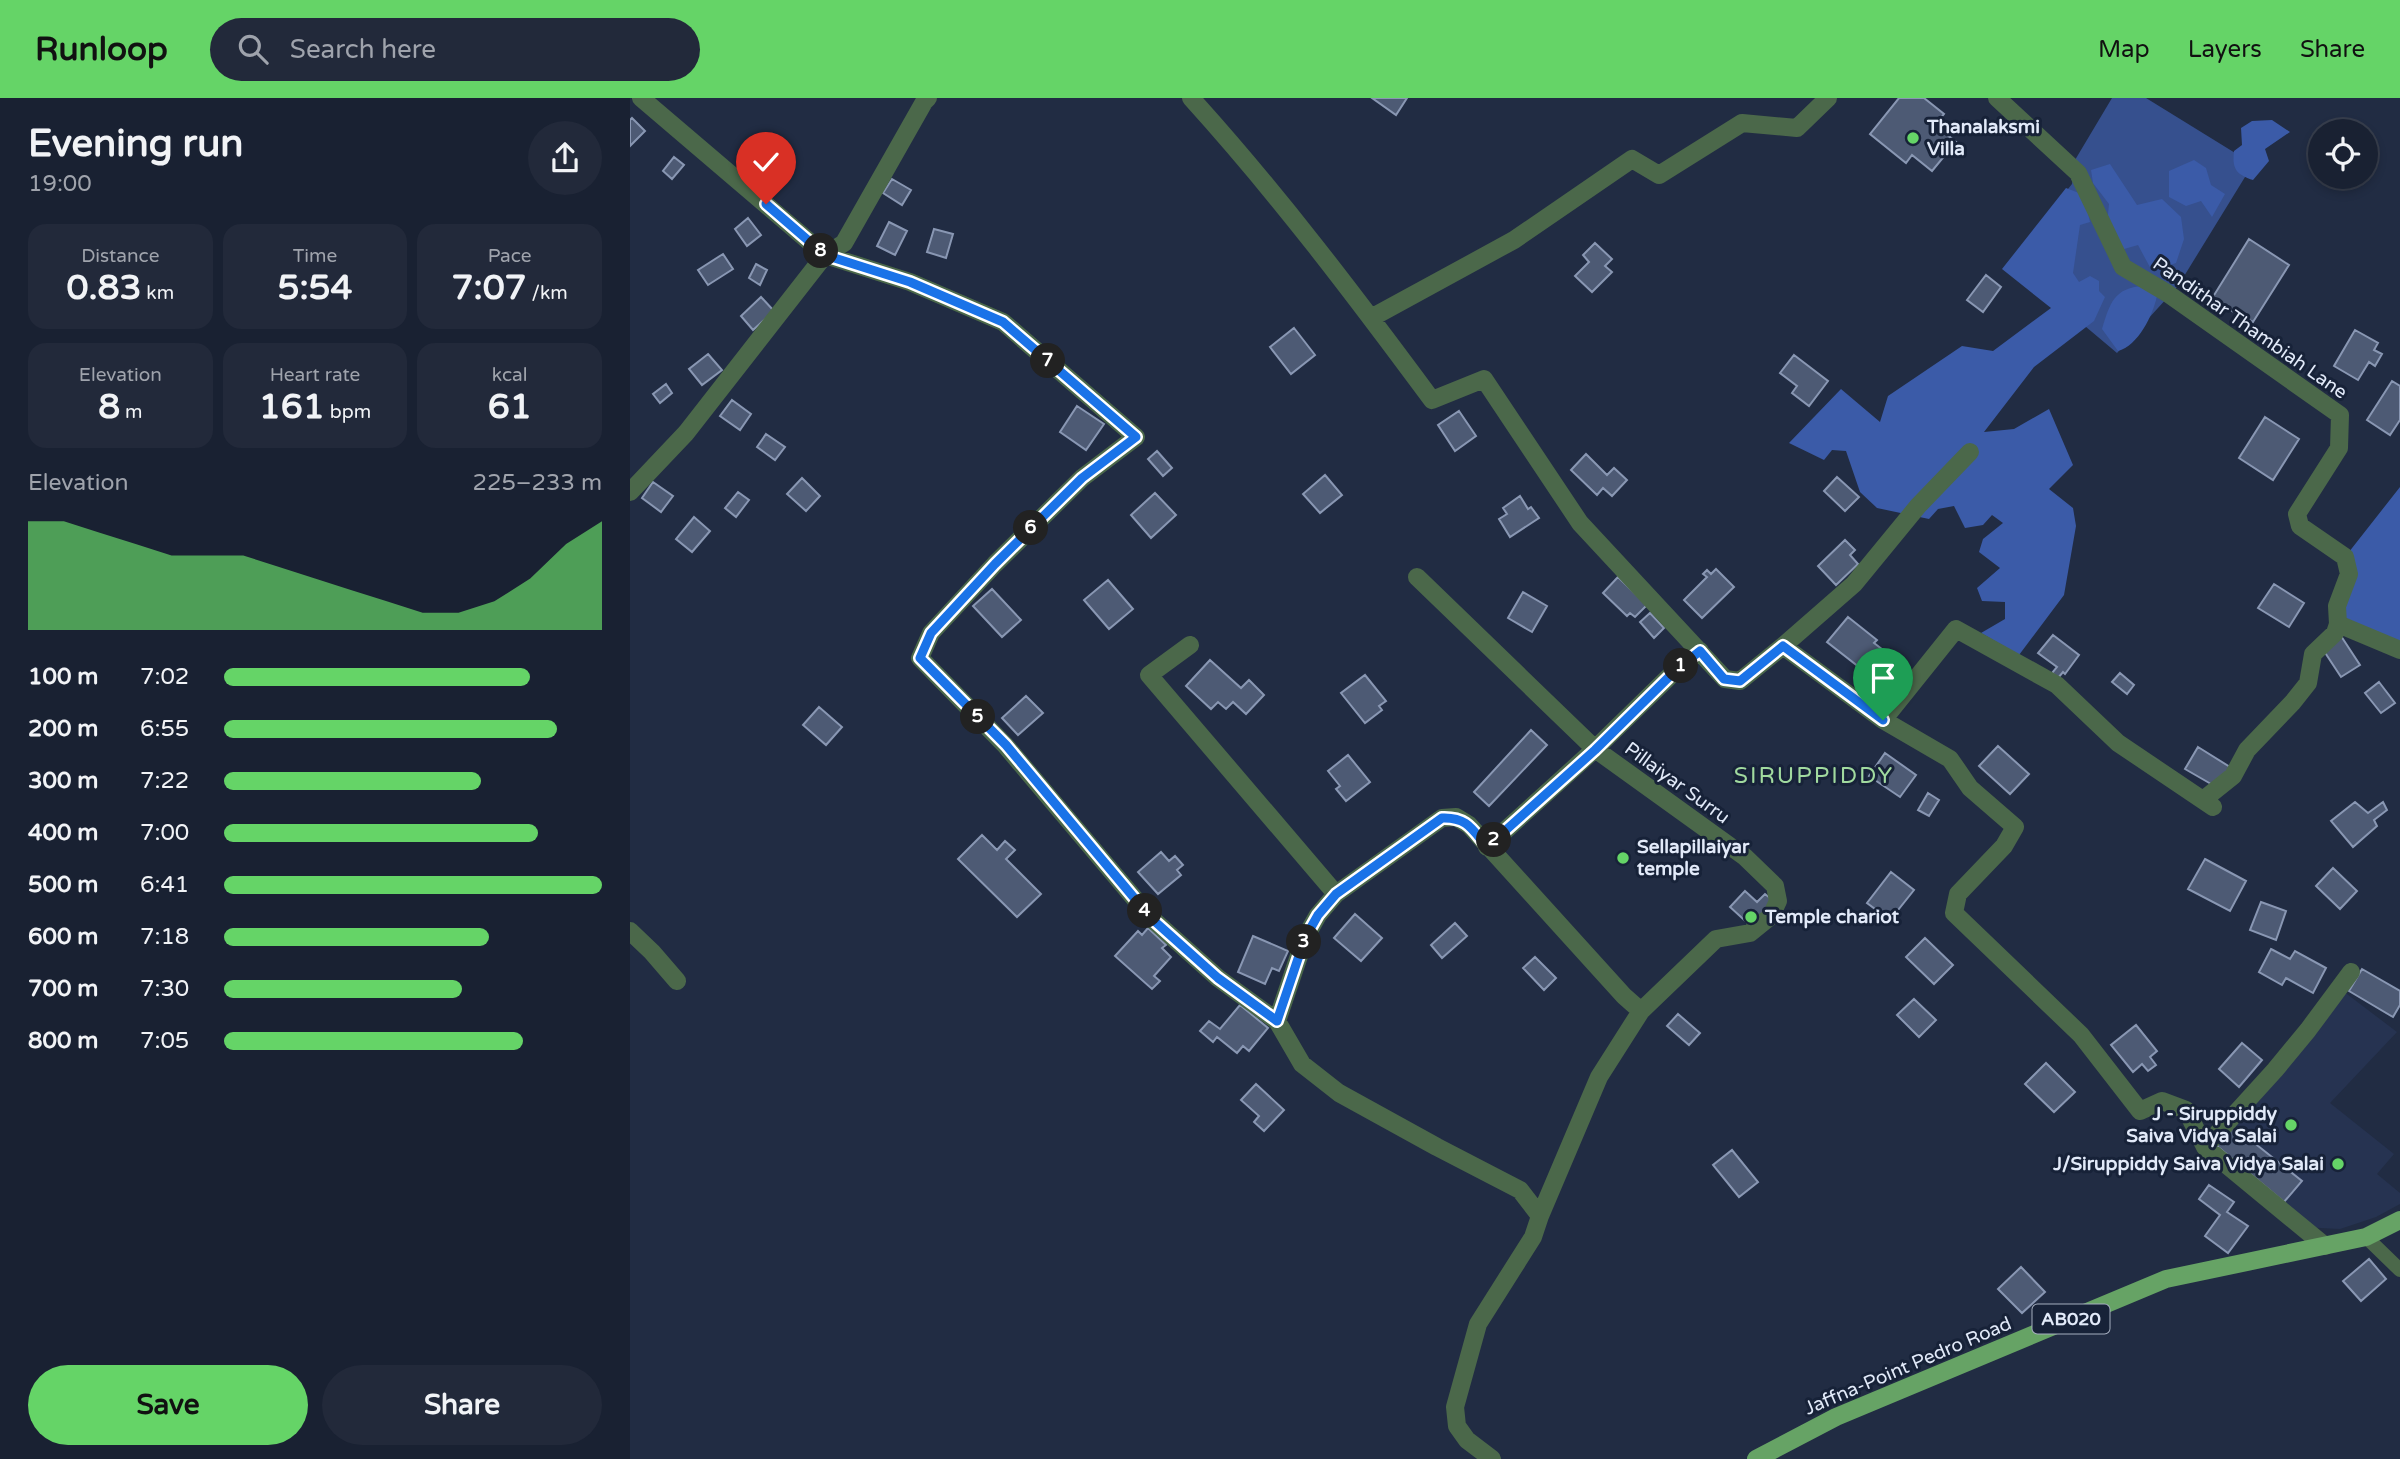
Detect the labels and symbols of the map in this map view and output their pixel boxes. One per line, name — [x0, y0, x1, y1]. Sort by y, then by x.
place label: Thanalaksmi Villa — [1926, 116, 2040, 160]
marker: Thanalaksmi Villa — [1905, 130, 1921, 146]
pin — [736, 132, 796, 204]
pin: 8 — [804, 234, 838, 268]
street label: Pandithar Thambiah Lane — [2149, 252, 2351, 404]
pin: 7 — [1030, 344, 1066, 378]
pin: 6 — [1014, 510, 1048, 546]
pin: 1 — [1664, 648, 1698, 684]
pin — [1853, 648, 1913, 720]
pin: 5 — [960, 700, 996, 734]
street label: Pillaiyar Surru — [1620, 738, 1734, 828]
district label: SIRUPPIDDY — [1734, 762, 1894, 790]
pin: 2 — [1476, 822, 1512, 858]
place label: Sellapillaiyar temple — [1637, 836, 1750, 881]
marker: Sellapillaiyar temple — [1615, 850, 1631, 866]
pin: 4 — [1128, 894, 1162, 928]
place label: Temple chariot — [1764, 906, 1900, 929]
marker: Temple chariot — [1743, 909, 1759, 925]
pin: 3 — [1286, 924, 1322, 960]
place label: J - Siruppiddy Saiva Vidya Salai — [2126, 1103, 2278, 1148]
marker: J - Siruppiddy Saiva Vidya Salai — [2283, 1117, 2299, 1133]
place label: J/Siruppiddy Saiva Vidya Salai — [2052, 1153, 2324, 1176]
marker: J/Siruppiddy Saiva Vidya Salai — [2330, 1156, 2346, 1172]
road number: AB020 — [2032, 1304, 2110, 1334]
street label: Jaffna-Point Pedro Road — [1801, 1312, 2015, 1420]

